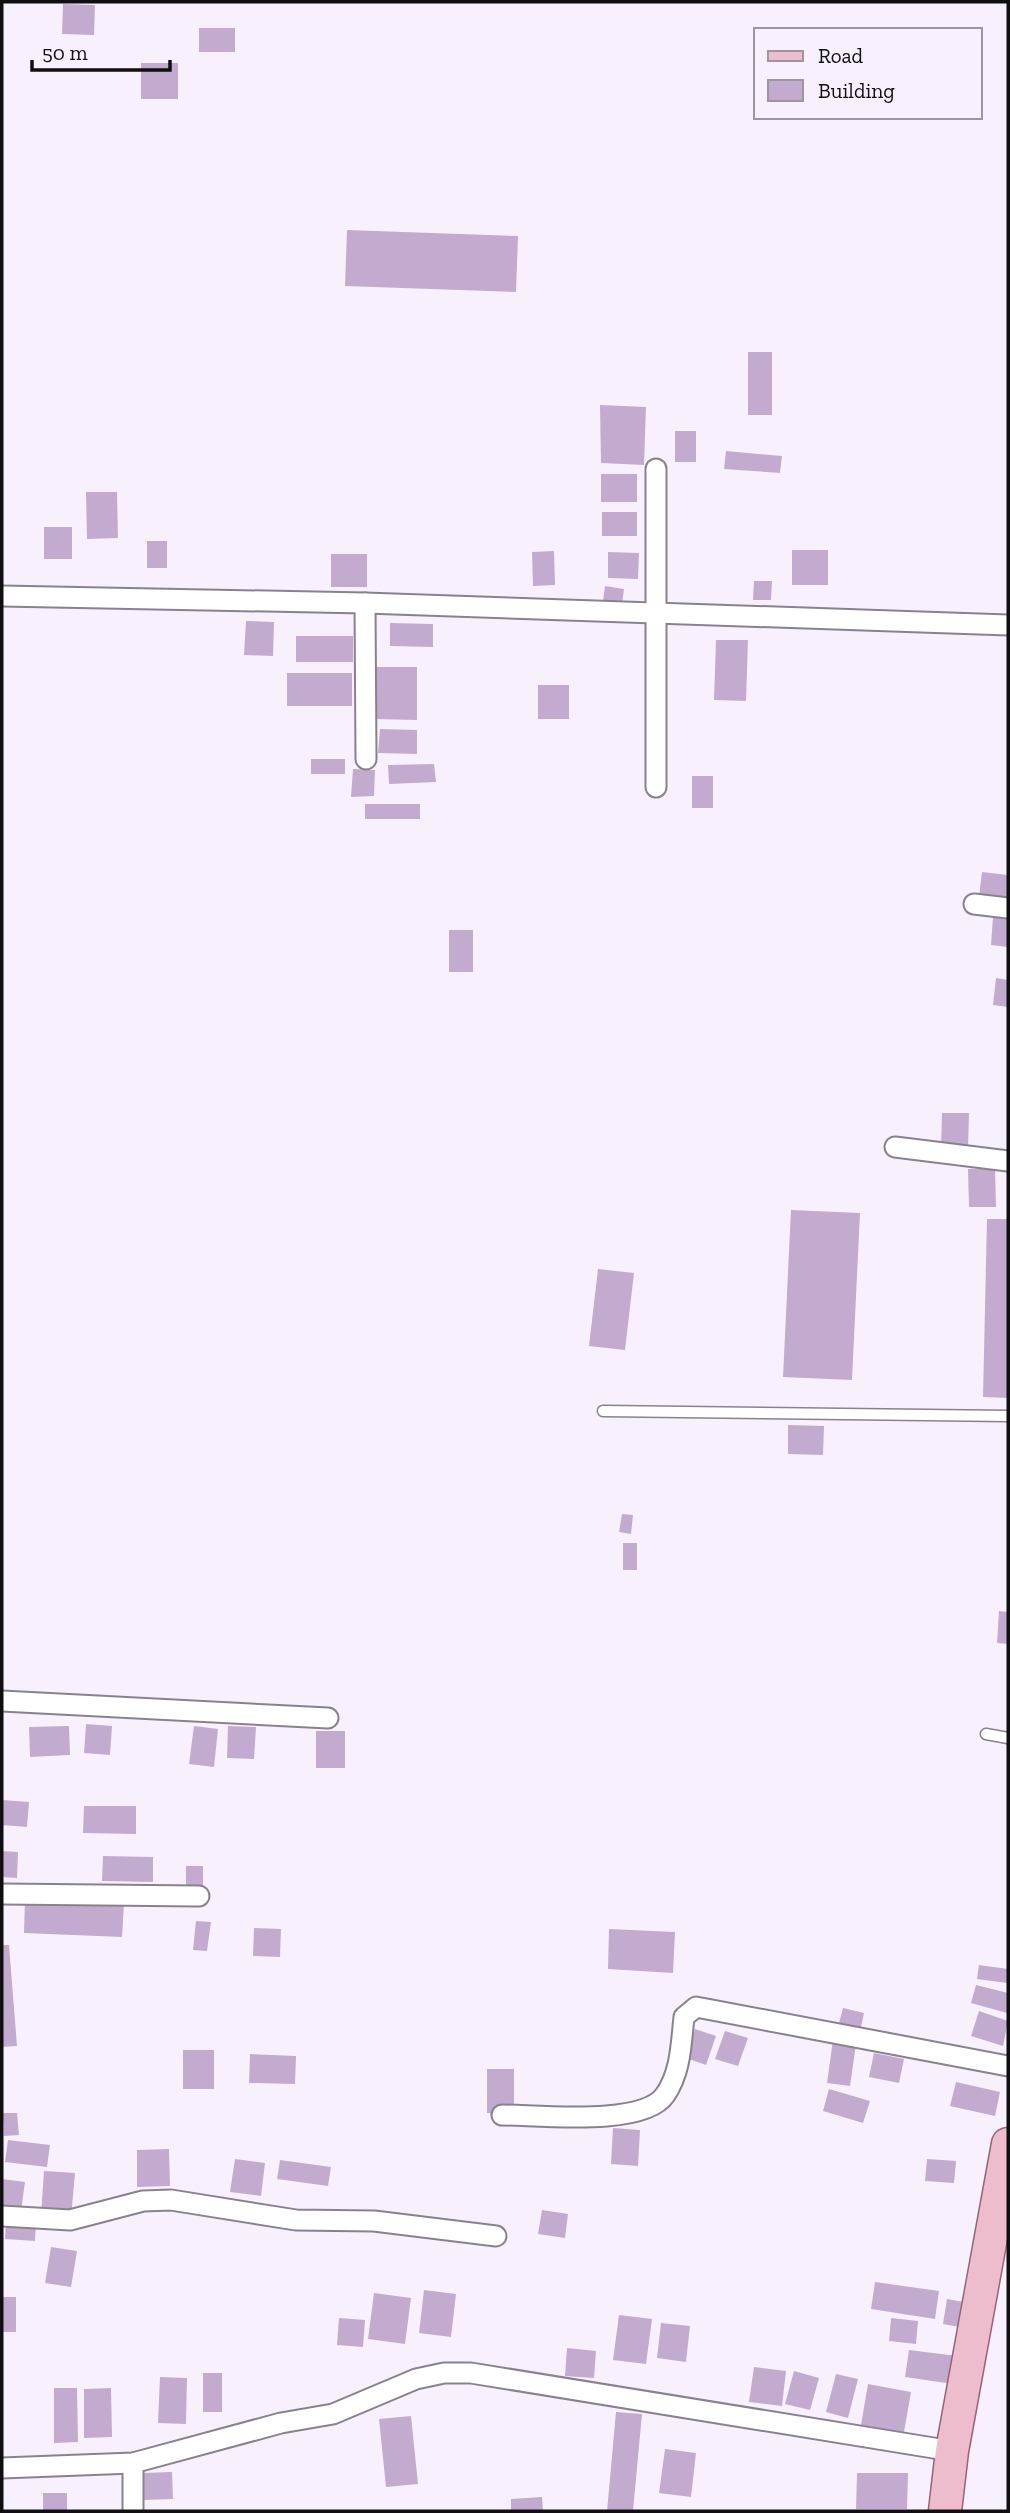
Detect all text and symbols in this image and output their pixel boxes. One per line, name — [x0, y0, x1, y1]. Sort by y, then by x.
scale bar — [32, 28, 170, 72]
legend — [754, 28, 982, 119]
text: 50 m — [42, 40, 88, 65]
text: Road — [818, 43, 864, 68]
text: Building — [818, 78, 895, 103]

